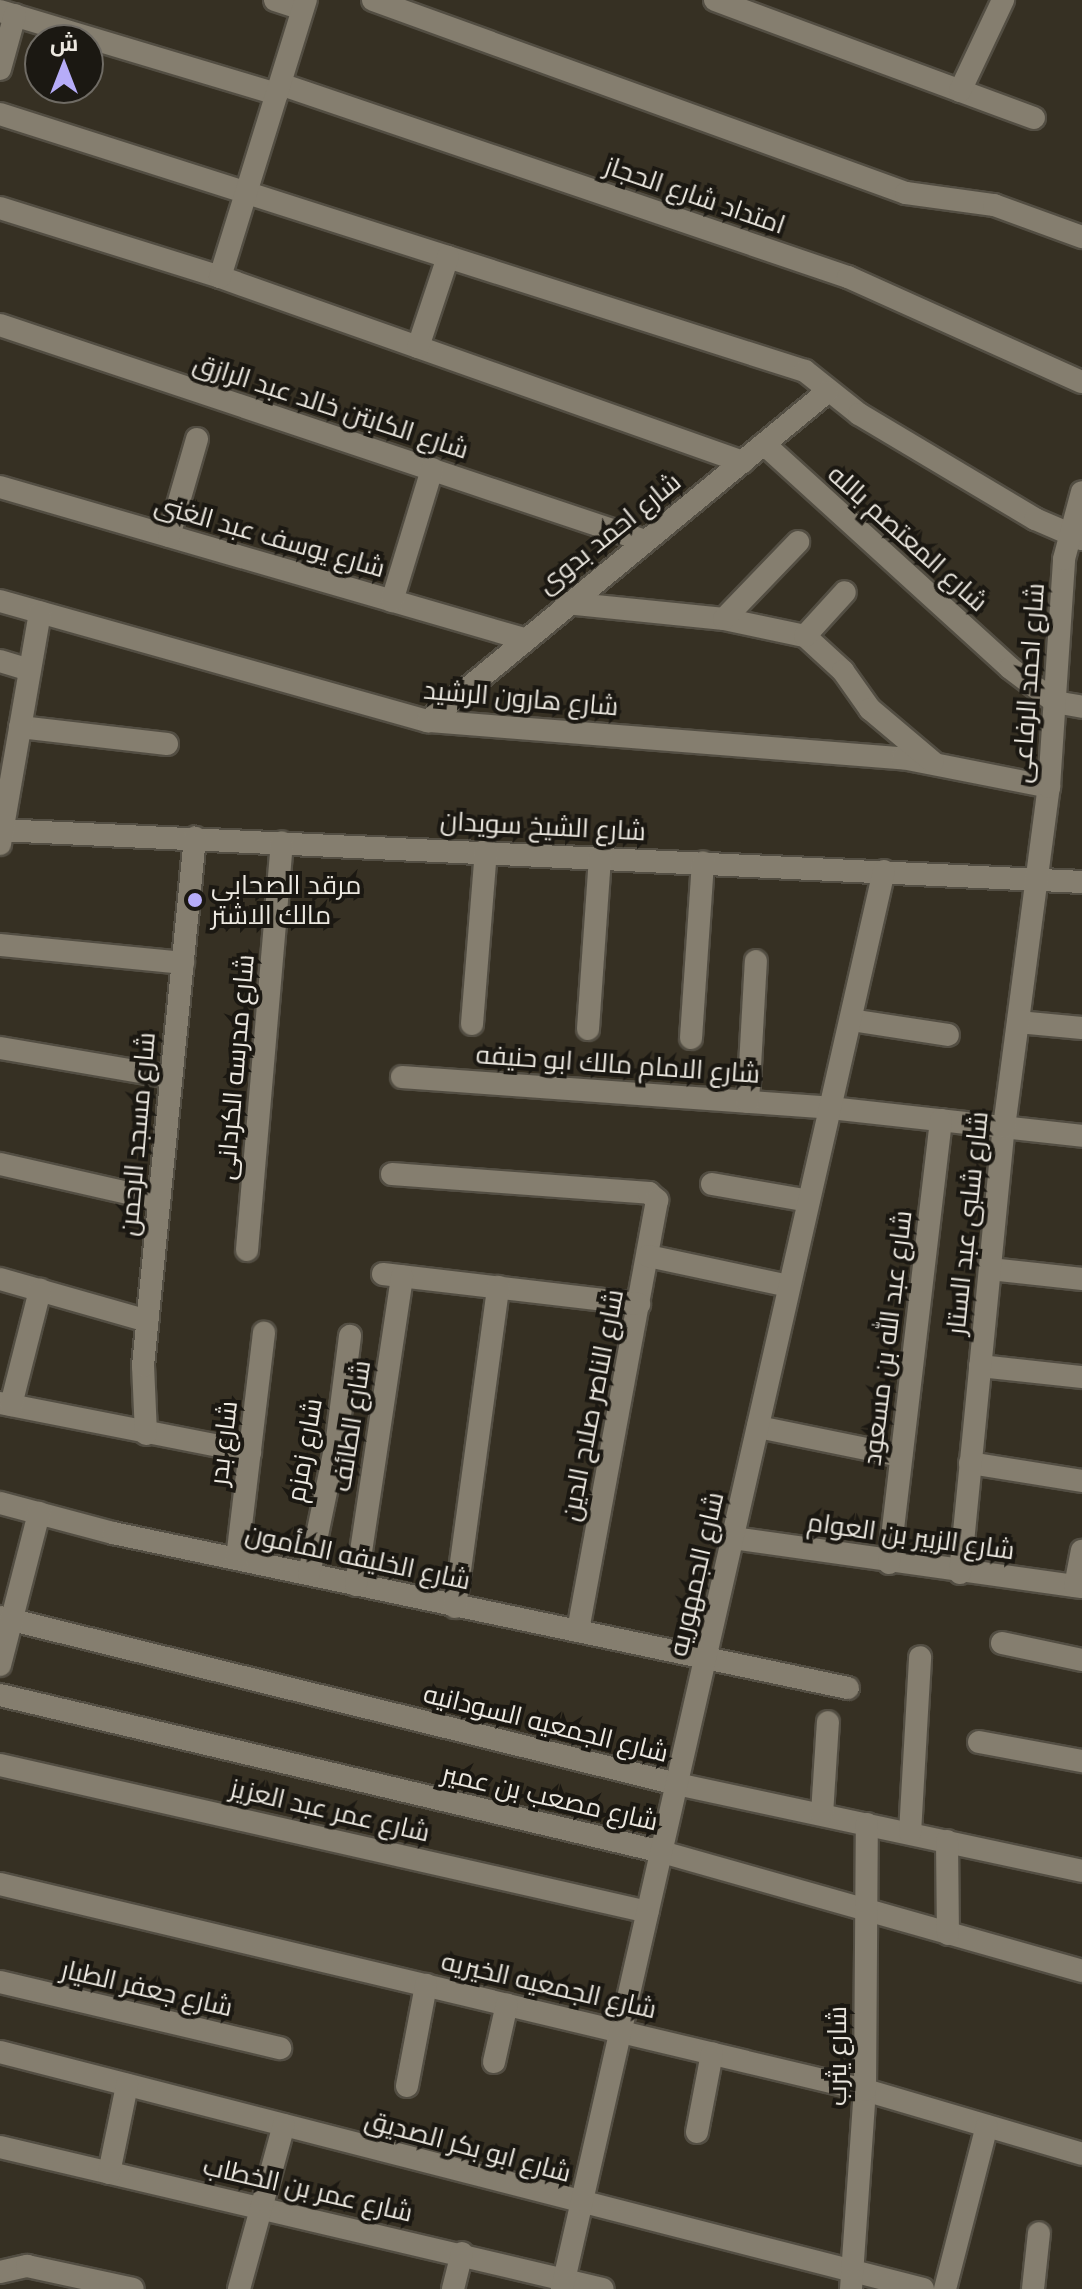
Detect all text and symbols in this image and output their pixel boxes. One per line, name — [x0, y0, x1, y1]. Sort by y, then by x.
north arrow — [24, 24, 104, 104]
text: ش — [50, 27, 78, 57]
street label: امتداد شارع الحجاز — [601, 150, 789, 240]
street label: شارع الكابتن خالد عبد الرازق — [190, 347, 472, 465]
street label: شارع المعتصم بالله — [822, 458, 994, 618]
street label: شارع احمد بدوى — [531, 466, 687, 600]
street label: شارع يوسف عبد الغنى — [151, 488, 389, 584]
street label: شارع احمد الرفاعى — [1005, 582, 1051, 784]
street label: شارع هارون الرشيد — [422, 674, 620, 722]
street label: شارع الشيخ سويدان — [439, 805, 647, 847]
place label: مرقد الصحابي مالك الاشتر — [211, 869, 362, 930]
marker: مرقد الصحابي مالك الاشتر — [186, 891, 204, 909]
street label: شارع مدرسه الكردانى — [210, 953, 260, 1181]
street label: شارع مسجد الرحمن — [113, 1031, 161, 1237]
street label: شارع الامام مالك ابو حنيفه — [475, 1039, 761, 1089]
street label: شارع شلبى عبد الستار — [940, 1110, 994, 1336]
street label: شارع عبد الله بن مسعود — [856, 1209, 918, 1467]
street label: شارع الناصر صلاح الدين — [554, 1287, 630, 1523]
street label: شارع الطائف — [325, 1358, 377, 1494]
street label: شارع زمزم — [280, 1396, 328, 1504]
street label: شارع بدر — [202, 1399, 244, 1487]
street label: شارع الجمهوريه — [662, 1489, 730, 1659]
street label: شارع الزبير بن العوام — [805, 1506, 1017, 1566]
street label: شارع الخليفه المأمون — [243, 1518, 473, 1596]
street label: شارع الجمعيه السودانيه — [420, 1677, 672, 1769]
street label: شارع مصعب بن عمير — [439, 1757, 661, 1837]
street label: شارع عمر عبد العزيز — [227, 1772, 433, 1848]
street label: شارع الجمعيه الخيريه — [438, 1945, 660, 2025]
street label: شارع جعفر الطيار — [58, 1953, 236, 2023]
street label: شارع يثرب — [821, 2006, 853, 2106]
street label: شارع ابو بكر الصديق — [362, 2104, 574, 2188]
street label: شارع عمر بن الخطاب — [200, 2150, 416, 2228]

